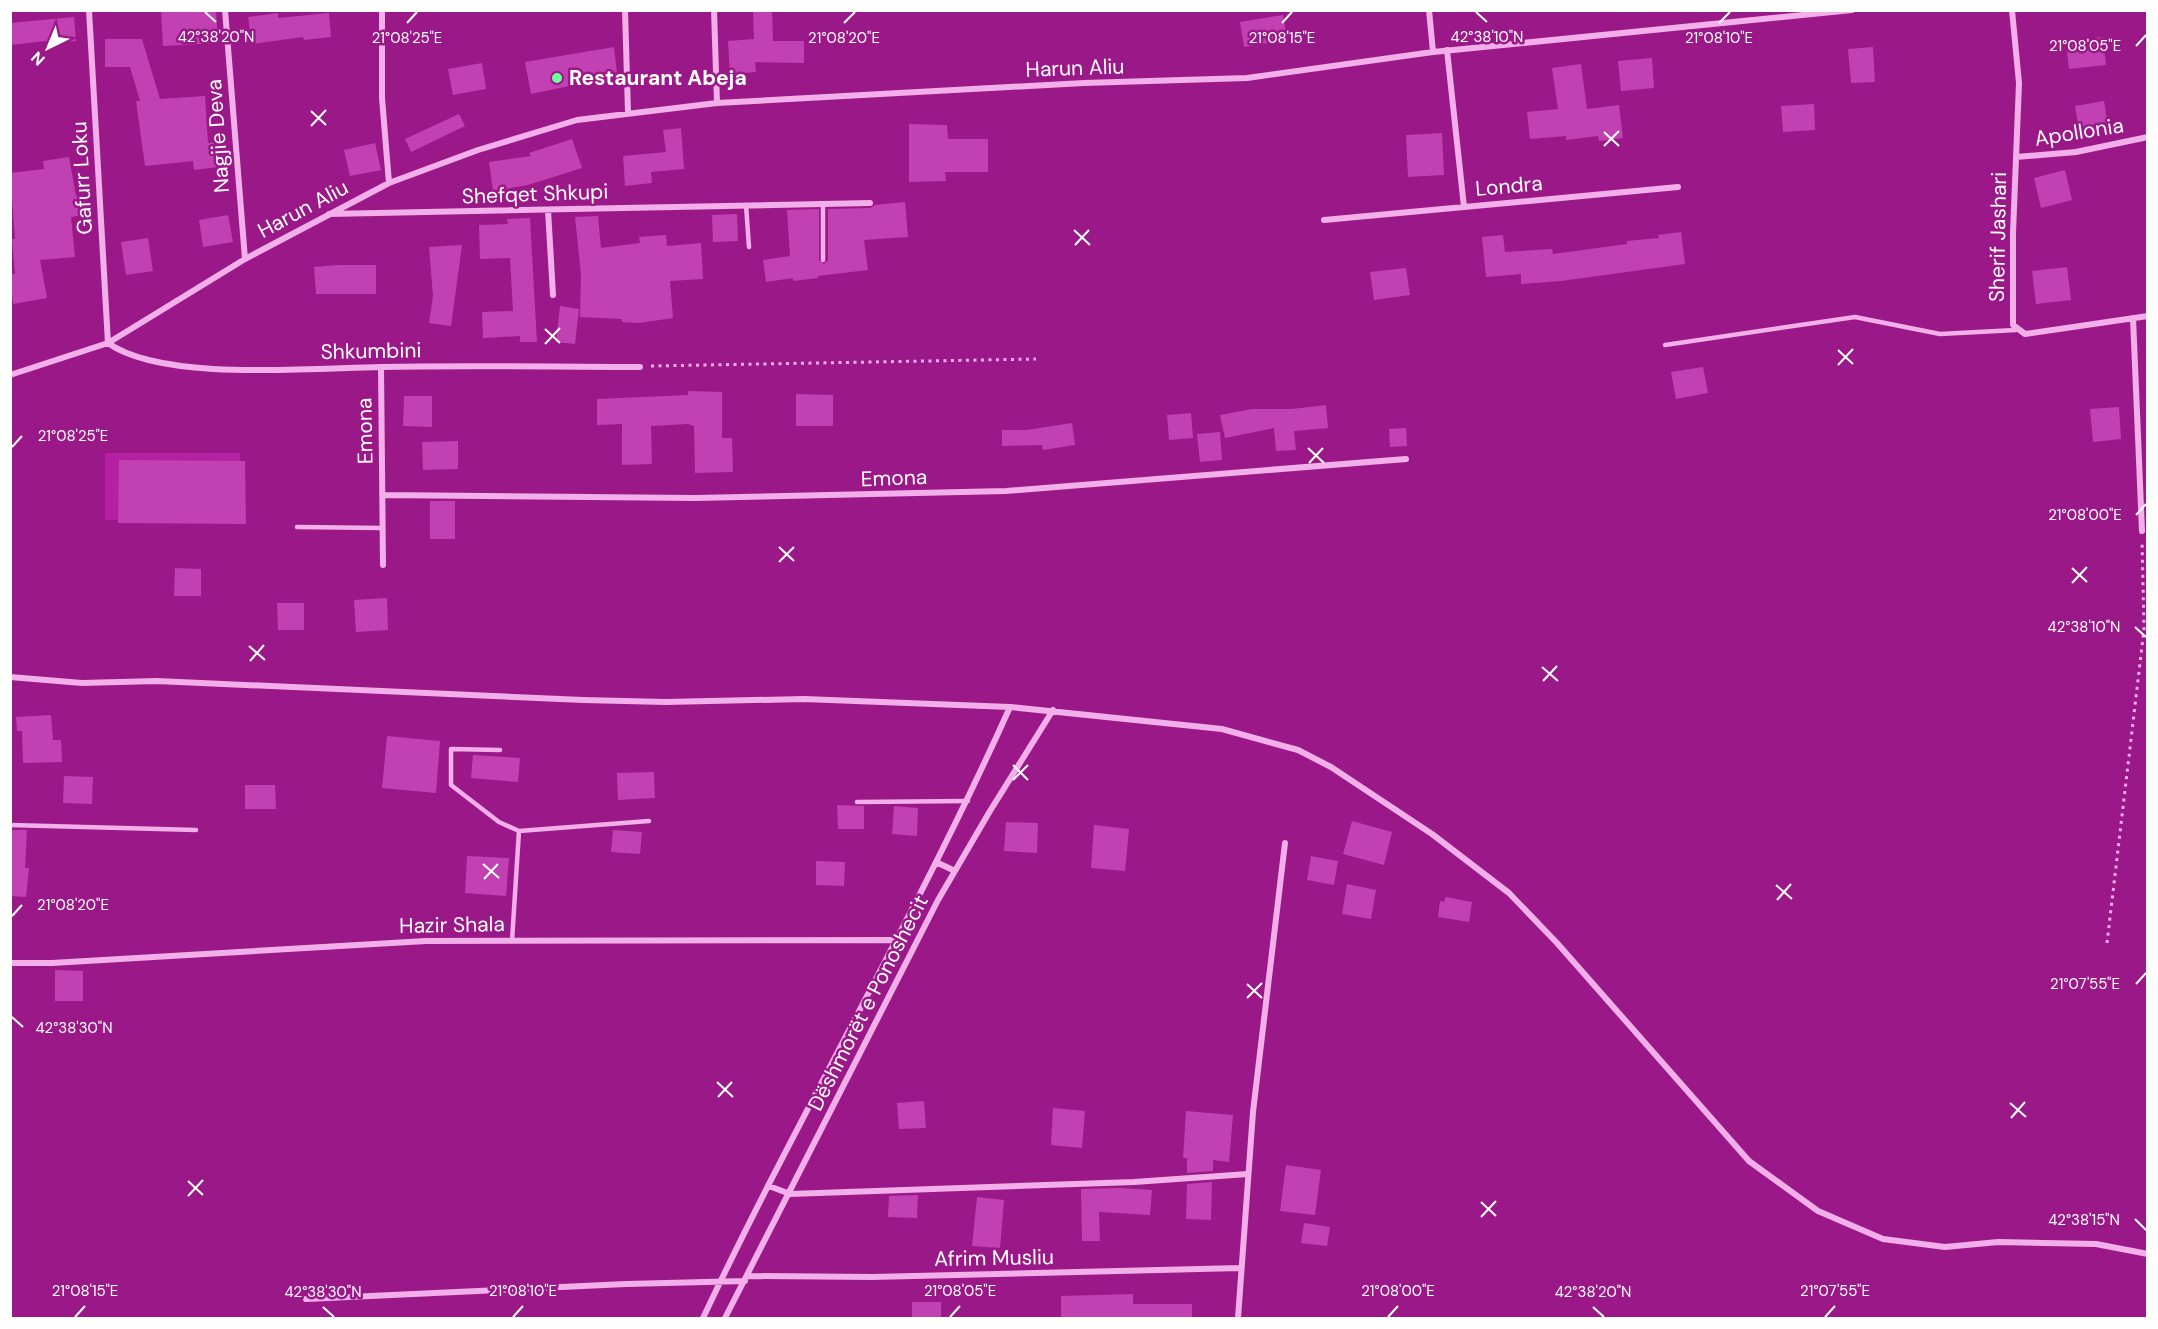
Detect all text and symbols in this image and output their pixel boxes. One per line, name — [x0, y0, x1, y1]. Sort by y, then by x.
north arrow — [18, 18, 78, 78]
text: 42°38'20"N — [178, 27, 254, 47]
text: 42°38'10"N — [1451, 27, 1523, 47]
text: 21°08'25"E — [372, 28, 442, 48]
text: 21°08'20"E — [808, 28, 880, 48]
text: 21°08'15"E — [1249, 28, 1315, 48]
text: 21°08'10"E — [1685, 28, 1753, 48]
text: 21°08'05"E — [2049, 36, 2121, 56]
text: N — [27, 47, 50, 70]
street label: Harun Aliu — [1025, 52, 1125, 84]
place label: Restaurant Abeja — [569, 64, 747, 92]
marker: Restaurant Abeja — [550, 71, 564, 85]
street label: Nagjie Deva — [200, 78, 236, 194]
street label: Apollonia — [2032, 111, 2126, 153]
street label: Gafurr Loku — [65, 121, 99, 235]
street label: Londra — [1474, 169, 1544, 203]
street label: Sherif Jashari — [1983, 172, 2013, 302]
street label: Harun Aliu — [253, 173, 353, 245]
street label: Shefqet Shkupi — [461, 177, 609, 211]
street label: Shkumbini — [320, 336, 422, 366]
street label: Emona — [350, 398, 380, 464]
text: 21°08'25"E — [38, 426, 108, 446]
street label: Emona — [860, 463, 928, 493]
text: 21°08'00"E — [2048, 505, 2122, 525]
text: 42°38'10"N — [2048, 617, 2120, 637]
street label: Dëshmorët e Ponoshecit — [801, 890, 935, 1116]
text: 21°08'20"E — [37, 895, 109, 915]
street label: Hazir Shala — [399, 910, 505, 940]
text: 21°07'55"E — [2050, 974, 2120, 994]
text: 42°38'30"N — [35, 1018, 113, 1038]
text: 42°38'15"N — [2048, 1210, 2120, 1230]
street label: Afrim Musliu — [934, 1243, 1054, 1273]
text: 21°08'15"E — [52, 1281, 118, 1301]
text: 21°08'10"E — [489, 1281, 557, 1301]
text: 21°08'05"E — [924, 1281, 996, 1301]
text: 21°08'00"E — [1361, 1281, 1435, 1301]
text: 21°07'55"E — [1800, 1281, 1870, 1301]
text: 42°38'30"N — [284, 1282, 362, 1302]
text: 42°38'20"N — [1555, 1282, 1631, 1302]

